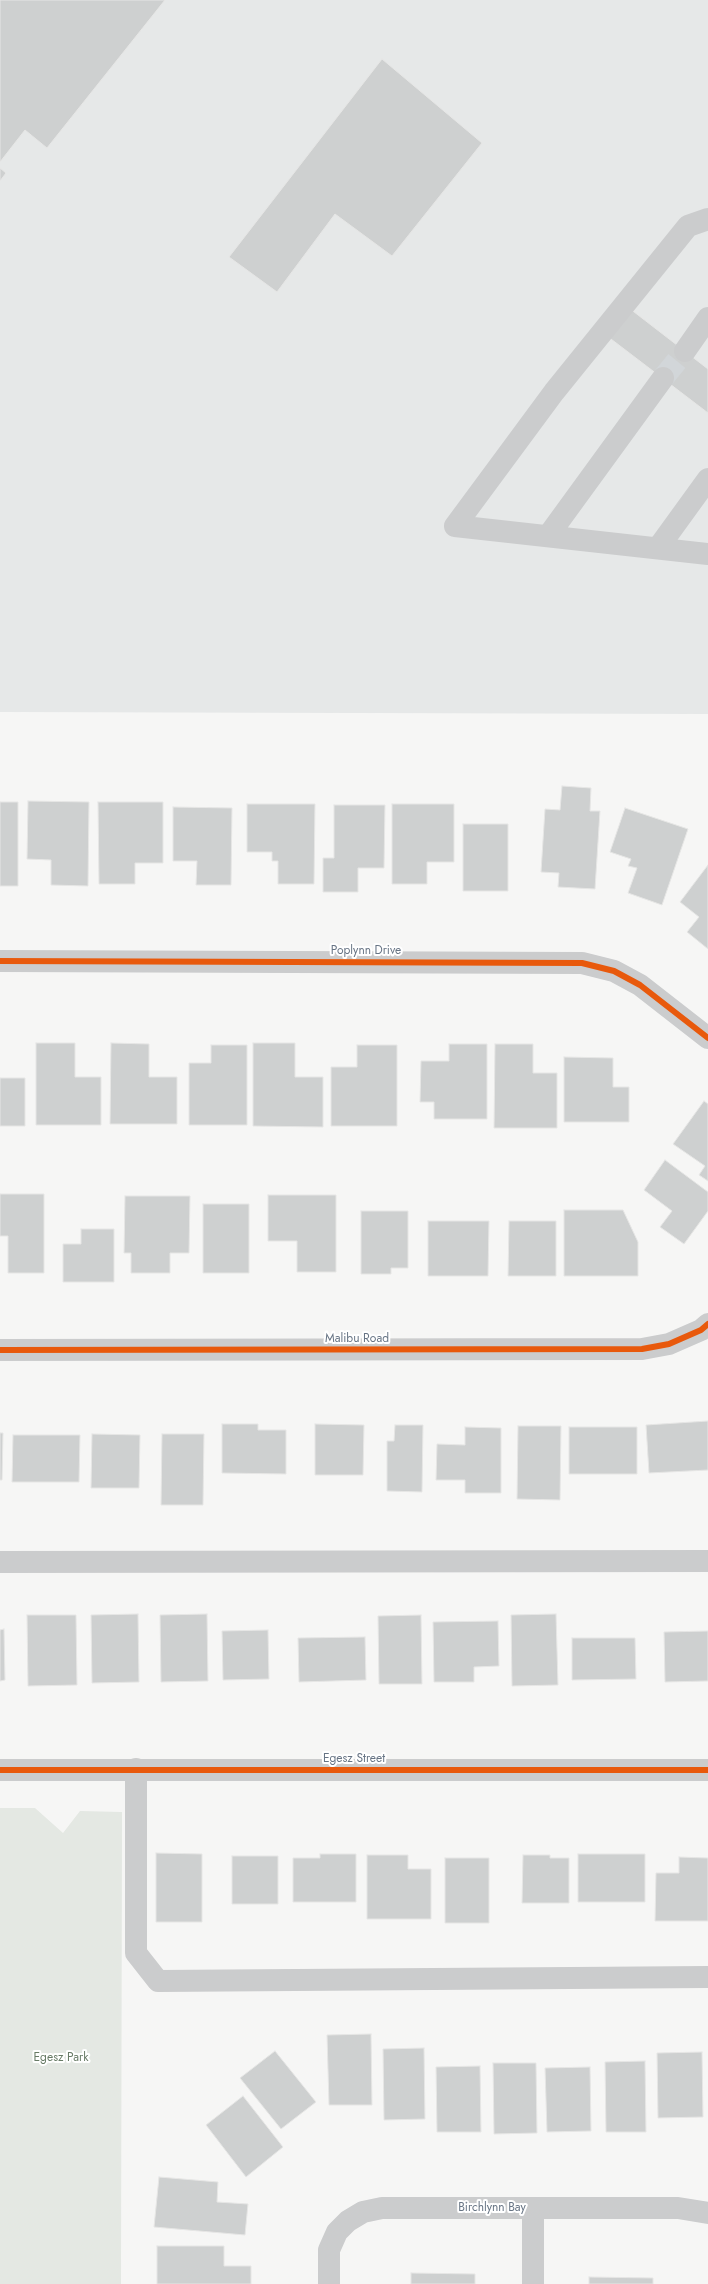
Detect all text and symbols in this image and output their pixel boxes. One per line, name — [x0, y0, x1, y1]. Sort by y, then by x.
street label: Poplynn Drive — [331, 944, 401, 958]
street label: Malibu Road — [325, 1332, 389, 1346]
street label: Egesz Street — [323, 1752, 385, 1766]
park label: Egesz Park — [34, 2051, 88, 2065]
street label: Birchlynn Bay — [458, 2201, 526, 2215]

